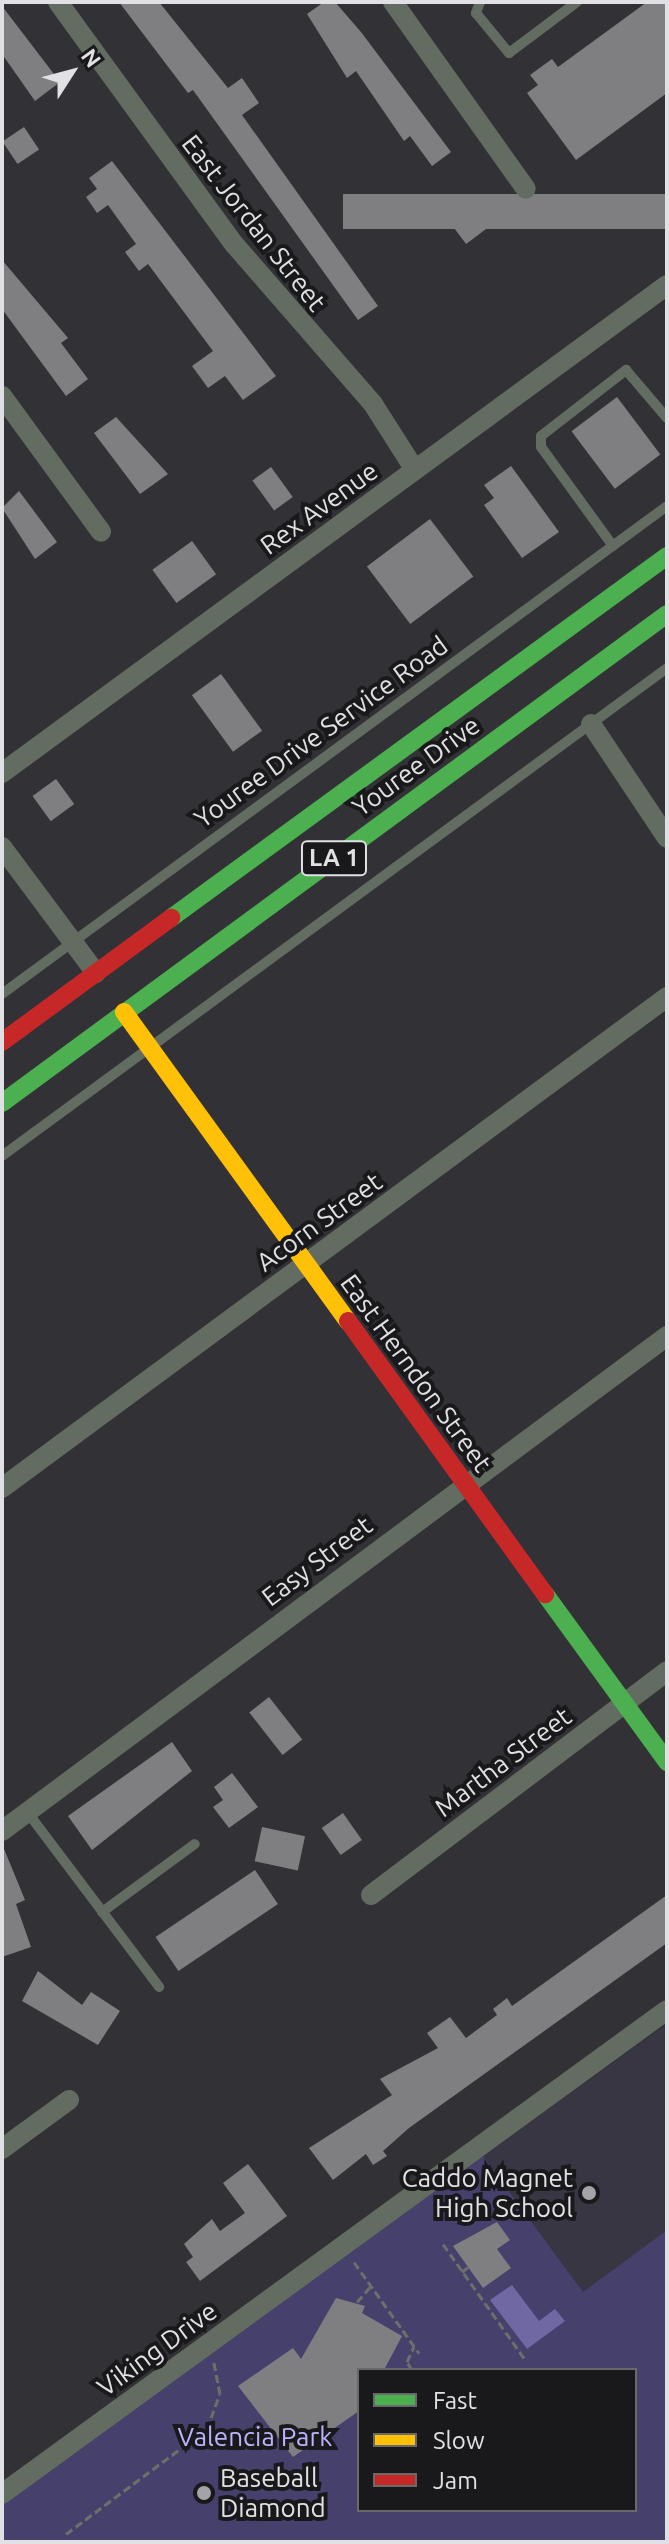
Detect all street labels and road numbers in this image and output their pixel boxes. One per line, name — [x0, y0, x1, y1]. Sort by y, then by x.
street label: East Jordan Street — [175, 129, 333, 317]
street label: Rex Avenue — [254, 455, 384, 561]
street label: Youree Drive Service Road — [188, 630, 454, 834]
street label: Youree Drive — [346, 709, 486, 823]
road number: LA 1 — [300, 838, 368, 878]
street label: Acorn Street — [250, 1166, 388, 1278]
street label: East Herndon Street — [334, 1268, 498, 1478]
street label: Easy Street — [256, 1509, 378, 1613]
street label: Martha Street — [429, 1701, 577, 1823]
street label: Viking Drive — [91, 2295, 223, 2403]

